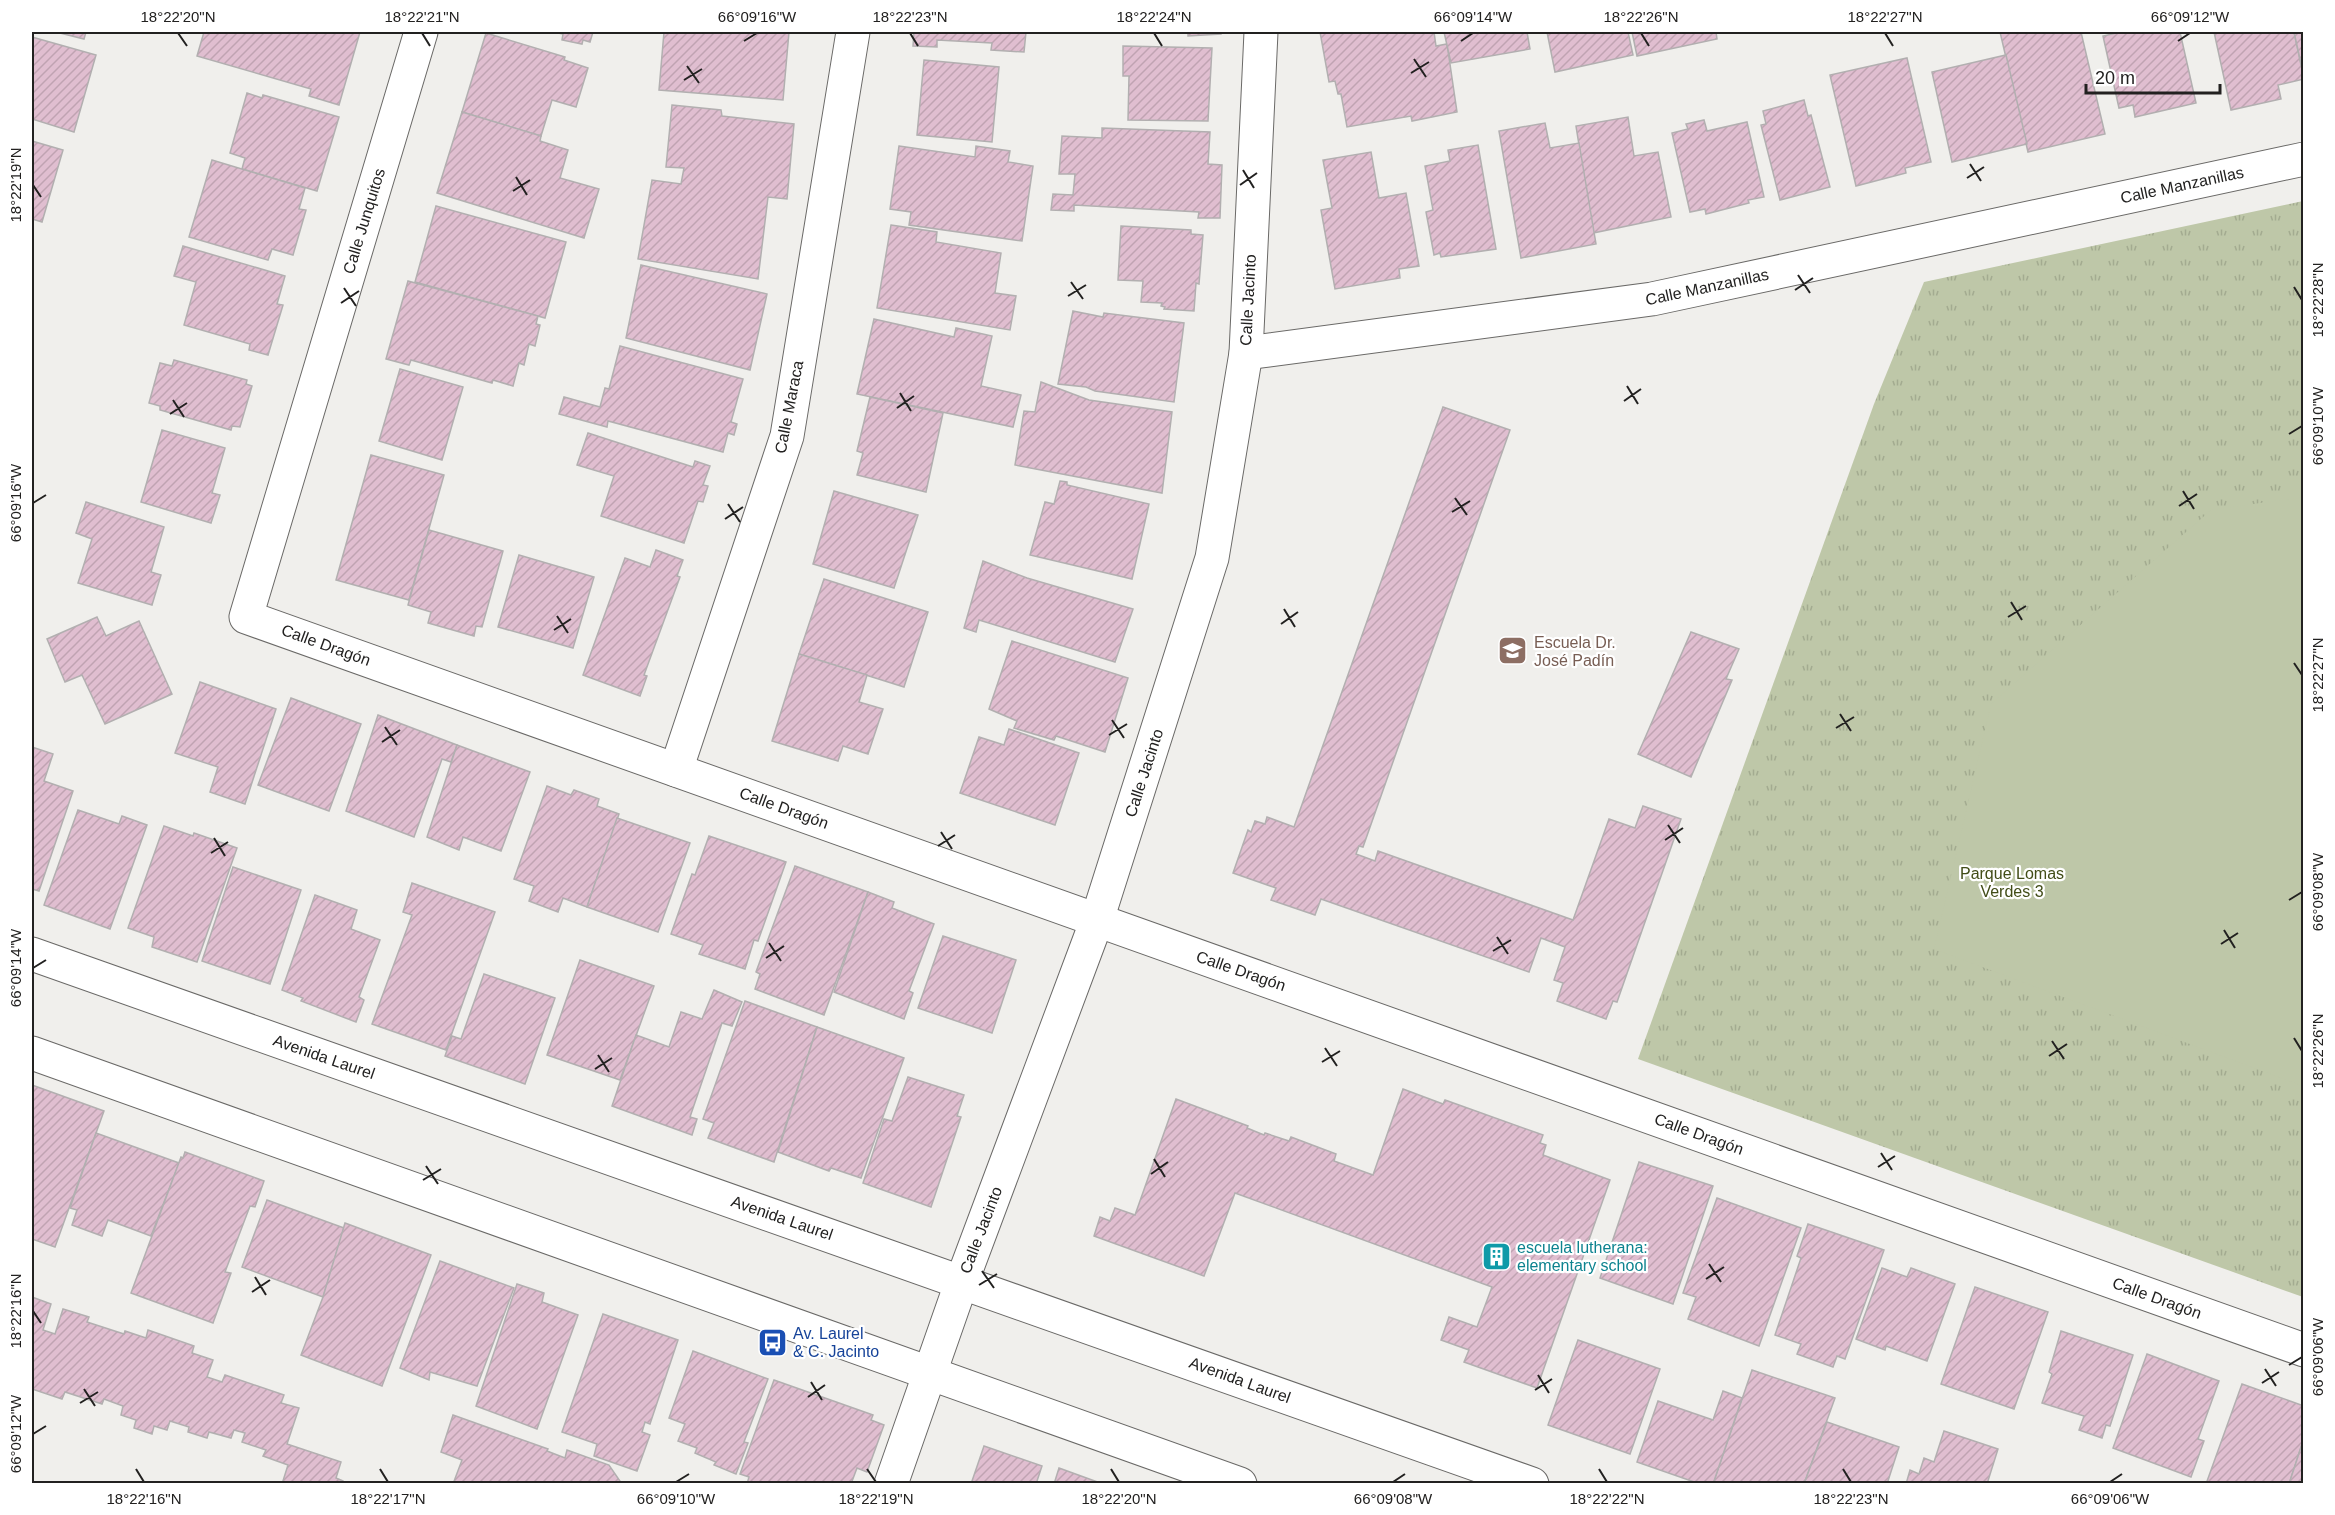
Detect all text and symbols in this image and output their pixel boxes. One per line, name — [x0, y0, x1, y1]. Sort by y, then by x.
text: 18°22'20"N — [140, 8, 216, 25]
text: 18°22'21"N — [384, 8, 460, 25]
text: 66°09'16"W — [718, 8, 797, 25]
text: 18°22'23"N — [872, 8, 948, 25]
text: 18°22'24"N — [1116, 8, 1192, 25]
text: 66°09'14"W — [1434, 8, 1513, 25]
text: 18°22'26"N — [1603, 8, 1679, 25]
text: 18°22'27"N — [1847, 8, 1923, 25]
text: 66°09'12"W — [2151, 8, 2230, 25]
scale bar — [2086, 57, 2220, 95]
text: 20 m — [2095, 68, 2135, 88]
text: 18°22'19"N — [7, 147, 24, 223]
street label: Calle Manzanillas — [2119, 164, 2245, 206]
street label: Calle Junquitos — [340, 166, 388, 276]
street label: Calle Jacinto — [1237, 254, 1259, 346]
text: 18°22'28"N — [2309, 262, 2326, 338]
street label: Calle Manzanillas — [1644, 266, 1770, 308]
street label: Calle Maraca — [772, 359, 806, 455]
text: 66°09'10"W — [2309, 386, 2326, 465]
text: 66°09'16"W — [7, 463, 24, 542]
street label: Calle Dragón — [279, 621, 373, 669]
place label: Escuela Dr. José Padín — [1534, 634, 1616, 669]
school or university icon: Escuela Dr. José Padín — [1497, 635, 1529, 667]
text: 18°22'27"N — [2309, 637, 2326, 713]
street label: Calle Jacinto — [1122, 727, 1166, 819]
street label: Calle Dragón — [737, 784, 831, 832]
text: 66°09'08"W — [2309, 852, 2326, 931]
park label: Parque Lomas Verdes 3 — [1960, 865, 2064, 900]
text: 66°09'14"W — [7, 928, 24, 1007]
street label: Calle Dragón — [1194, 948, 1288, 994]
text: 18°22'26"N — [2309, 1013, 2326, 1089]
street label: Avenida Laurel — [271, 1032, 377, 1082]
street label: Calle Dragón — [1652, 1110, 1746, 1158]
street label: Calle Jacinto — [957, 1184, 1005, 1276]
street label: Avenida Laurel — [729, 1193, 835, 1243]
place label: escuela lutherana: elementary school — [1517, 1239, 1648, 1274]
building icon: escuela lutherana: elementary school — [1480, 1240, 1512, 1272]
text: 18°22'16"N — [7, 1273, 24, 1349]
street label: Calle Dragón — [2110, 1274, 2204, 1322]
text: 66°09'06"W — [2309, 1317, 2326, 1396]
place label: Av. Laurel & C. Jacinto — [793, 1325, 879, 1360]
bus stop icon: Av. Laurel & C. Jacinto — [756, 1326, 788, 1358]
street label: Avenida Laurel — [1187, 1354, 1293, 1406]
text: 66°09'12"W — [7, 1394, 24, 1473]
text: 18°22'16"N — [106, 1490, 182, 1507]
text: 18°22'17"N — [350, 1490, 426, 1507]
text: 66°09'10"W — [637, 1490, 716, 1507]
text: 18°22'19"N — [838, 1490, 914, 1507]
text: 18°22'20"N — [1081, 1490, 1157, 1507]
text: 66°09'08"W — [1354, 1490, 1433, 1507]
text: 18°22'22"N — [1569, 1490, 1645, 1507]
text: 18°22'23"N — [1813, 1490, 1889, 1507]
text: 66°09'06"W — [2071, 1490, 2150, 1507]

